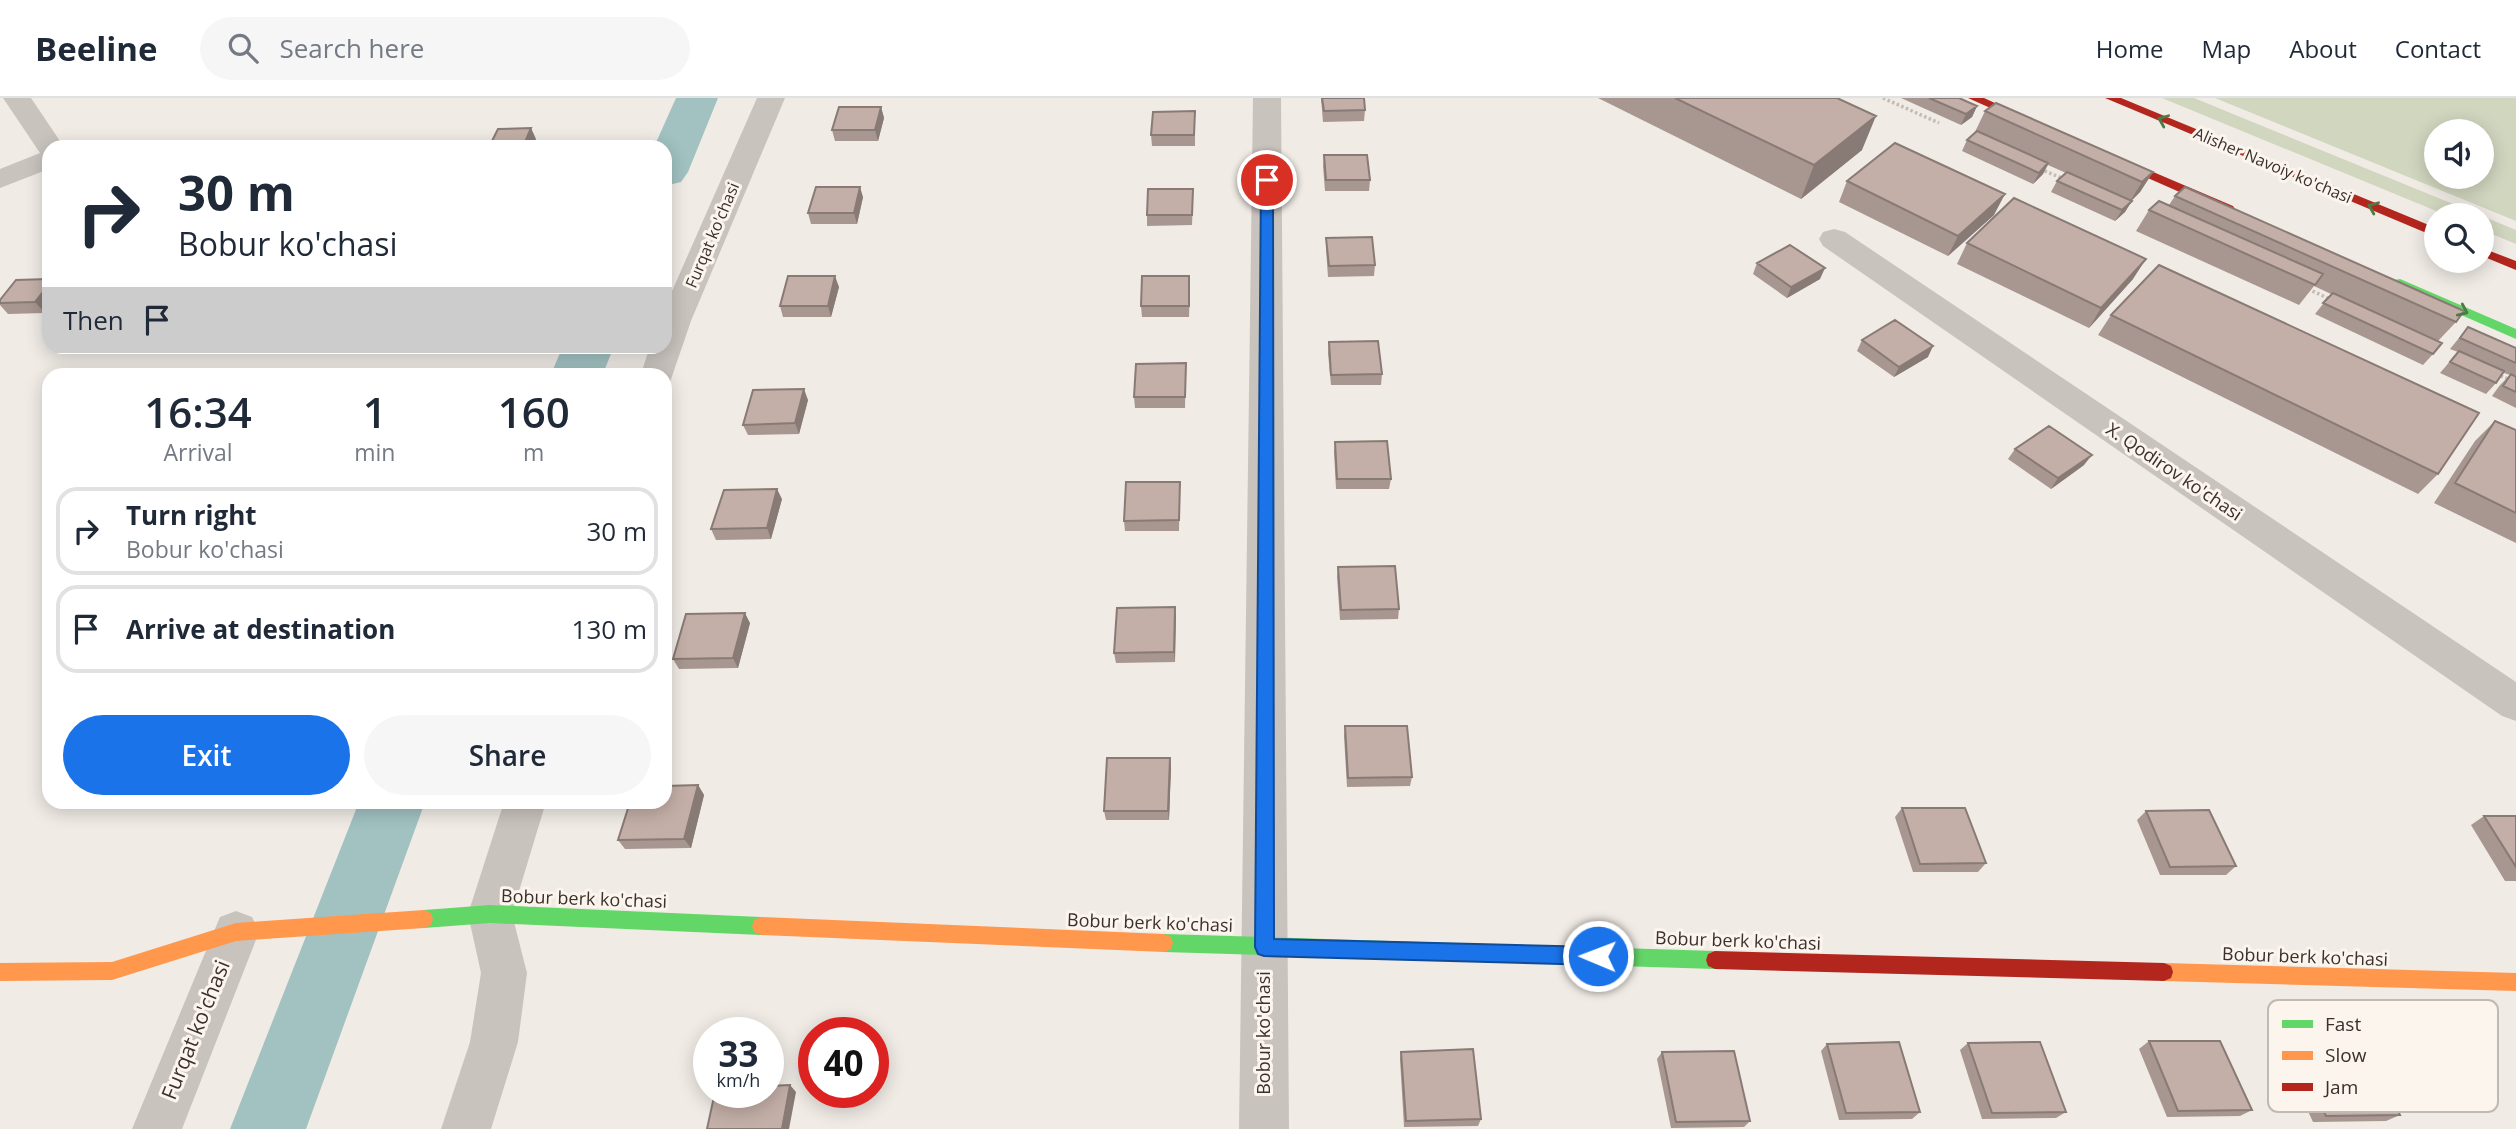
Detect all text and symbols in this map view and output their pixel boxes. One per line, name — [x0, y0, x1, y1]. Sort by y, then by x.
search box — [200, 17, 690, 80]
text: Beeline — [35, 26, 158, 71]
icon: search — [224, 29, 262, 67]
text: Search here — [280, 30, 424, 66]
text: Home — [2096, 32, 2164, 65]
text: Map — [2202, 32, 2251, 65]
text: About — [2289, 32, 2357, 65]
text: Contact — [2395, 32, 2481, 65]
one-way arrow — [2157, 114, 2169, 128]
map controls — [2424, 119, 2494, 273]
button: sound — [2424, 119, 2494, 189]
street label: Alisher Navoiy ko'chasi — [2191, 122, 2355, 208]
pin — [1237, 150, 1297, 210]
text: 30 m — [178, 159, 295, 225]
icon: arrive — [1248, 161, 1286, 199]
icon: right — [63, 168, 154, 259]
street label: Furqat ko'chasi — [680, 179, 744, 291]
one-way arrow — [2368, 201, 2380, 215]
button: search — [2424, 203, 2494, 273]
text: Bobur ko'chasi — [178, 222, 398, 265]
icon: arrive — [138, 301, 176, 339]
text: Then — [63, 302, 124, 338]
one-way arrow — [2456, 303, 2469, 317]
text: 16:34 — [144, 383, 252, 440]
text: 1 — [363, 383, 387, 440]
text: 160 — [498, 383, 570, 440]
street label: X. Qodirov ko'chasi — [2102, 417, 2247, 526]
text: Arrival — [163, 436, 233, 468]
text: min — [354, 436, 395, 468]
text: m — [523, 436, 544, 468]
text: Turn right — [126, 497, 257, 533]
icon: right — [67, 512, 105, 550]
text: 30 m — [586, 513, 647, 549]
text: Bobur ko'chasi — [126, 533, 284, 565]
icon: arrive — [67, 610, 105, 648]
text: Arrive at destination — [126, 611, 395, 647]
text: 130 m — [572, 611, 647, 647]
button: Exit — [63, 715, 350, 795]
button: Share — [364, 715, 651, 795]
street label: Bobur berk ko'chasi — [501, 883, 667, 913]
street label: Bobur berk ko'chasi — [1067, 907, 1233, 937]
position arrow — [1561, 919, 1635, 993]
street label: Bobur berk ko'chasi — [1655, 925, 1821, 955]
street label: Bobur berk ko'chasi — [2222, 941, 2388, 971]
street label: Furqat ko'chasi — [154, 956, 236, 1103]
street label: Bobur ko'chasi — [1251, 971, 1275, 1095]
legend — [2268, 1000, 2498, 1112]
text: Fast — [2325, 1011, 2361, 1037]
speed limit sign: 40 — [798, 1017, 889, 1108]
text: 33 — [718, 1030, 759, 1077]
text: Slow — [2325, 1042, 2367, 1068]
text: km/h — [717, 1068, 760, 1092]
text: Jam — [2323, 1074, 2358, 1100]

